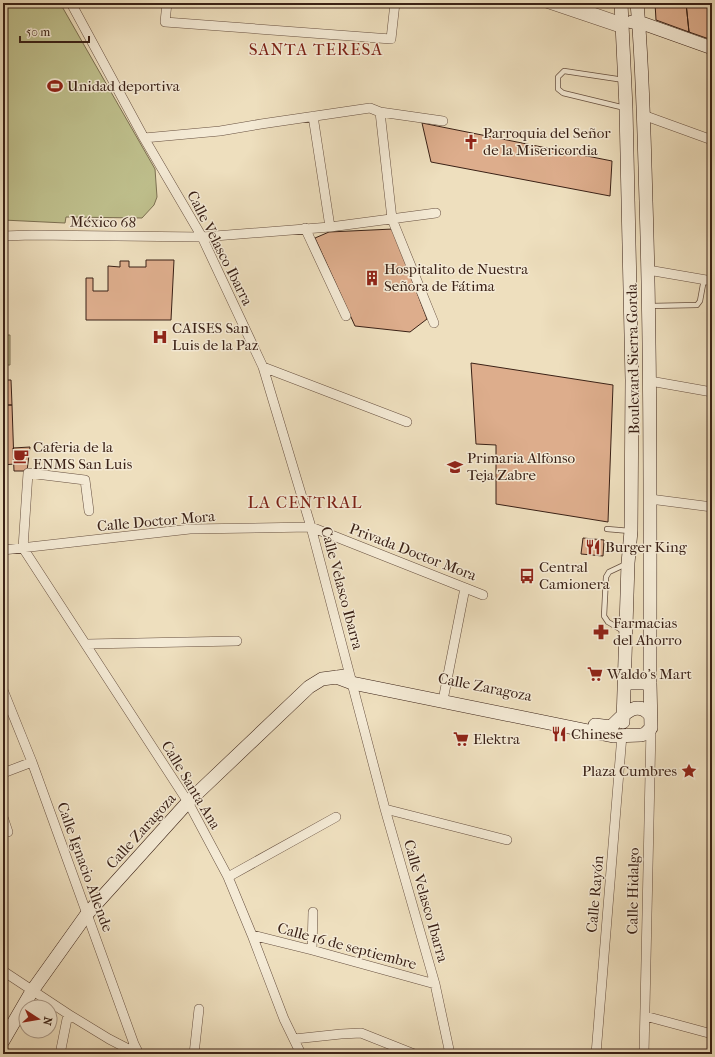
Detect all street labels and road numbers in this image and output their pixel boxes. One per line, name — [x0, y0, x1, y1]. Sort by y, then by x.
street label: Calle Velasco Ibarra — [183, 188, 257, 309]
street label: México 68 — [70, 212, 136, 232]
street label: Boulevard Sierra Gorda — [623, 282, 643, 434]
street label: Calle Doctor Mora — [96, 507, 217, 535]
street label: Privada Doctor Mora — [347, 519, 480, 585]
street label: Calle Velasco Ibarra — [317, 525, 367, 652]
street label: Calle Zaragoza — [436, 669, 535, 705]
street label: Calle Santa Ana — [158, 737, 225, 833]
street label: Calle Zaragoza — [102, 789, 180, 872]
street label: Calle Ignacio Allende — [53, 800, 117, 935]
street label: Calle Velasco Ibarra — [400, 838, 452, 965]
street label: Calle Hidalgo — [623, 847, 643, 935]
street label: Calle Rayón — [583, 854, 607, 933]
street label: Calle 16 de septiembre — [275, 919, 419, 973]

